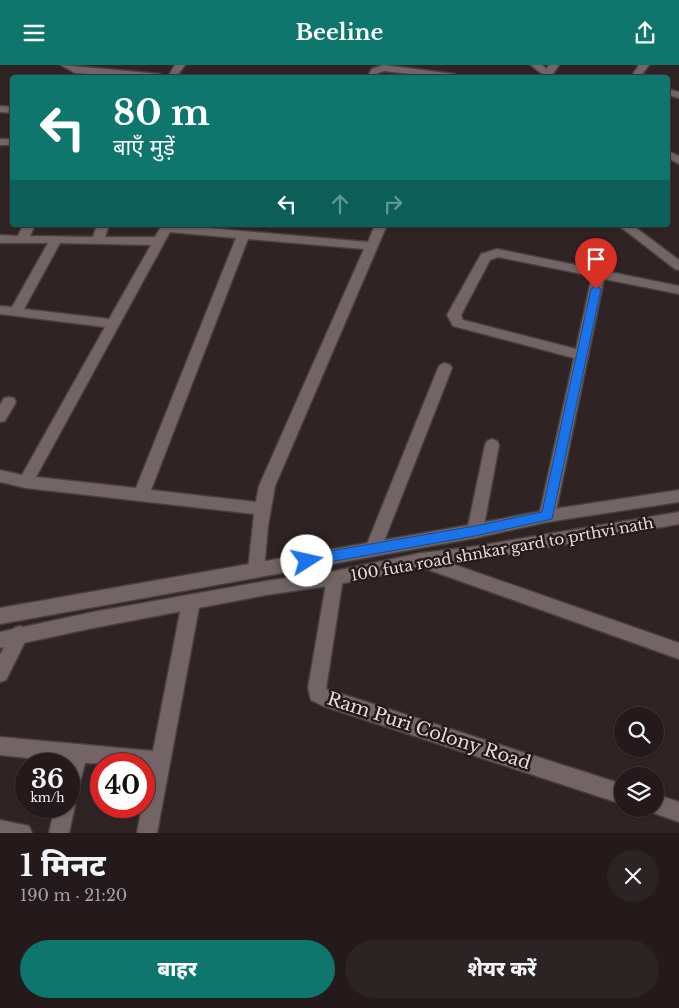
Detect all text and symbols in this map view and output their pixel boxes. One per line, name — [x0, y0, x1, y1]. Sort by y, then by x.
icon: menu — [20, 19, 48, 47]
text: Beeline — [296, 19, 383, 46]
icon: share — [631, 19, 659, 47]
text: 80 m — [113, 91, 210, 134]
icon: left — [30, 95, 95, 160]
text: बाएँ मुड़ें — [113, 134, 175, 161]
icon: left — [273, 190, 301, 218]
icon: ahead — [326, 190, 354, 218]
icon: right — [379, 190, 407, 218]
pin — [575, 238, 617, 289]
icon: arrive — [582, 245, 610, 273]
street label: 100 futa road shnkar gard to prthvi nath — [349, 513, 655, 585]
position arrow — [280, 534, 332, 586]
street label: Ram Puri Colony Road — [324, 688, 534, 774]
map controls — [614, 707, 664, 817]
button: search — [614, 707, 664, 757]
speed limit sign: 40 — [90, 753, 155, 818]
text: 36 — [31, 764, 64, 795]
button: layers — [614, 767, 664, 817]
text: km/h — [30, 790, 65, 805]
text: 1 मिनट — [20, 847, 106, 884]
button: close — [607, 850, 659, 902]
text: 190 m · 21:20 — [20, 885, 127, 905]
button: बाहर — [20, 940, 335, 998]
button: शेयर करें — [345, 940, 659, 998]

